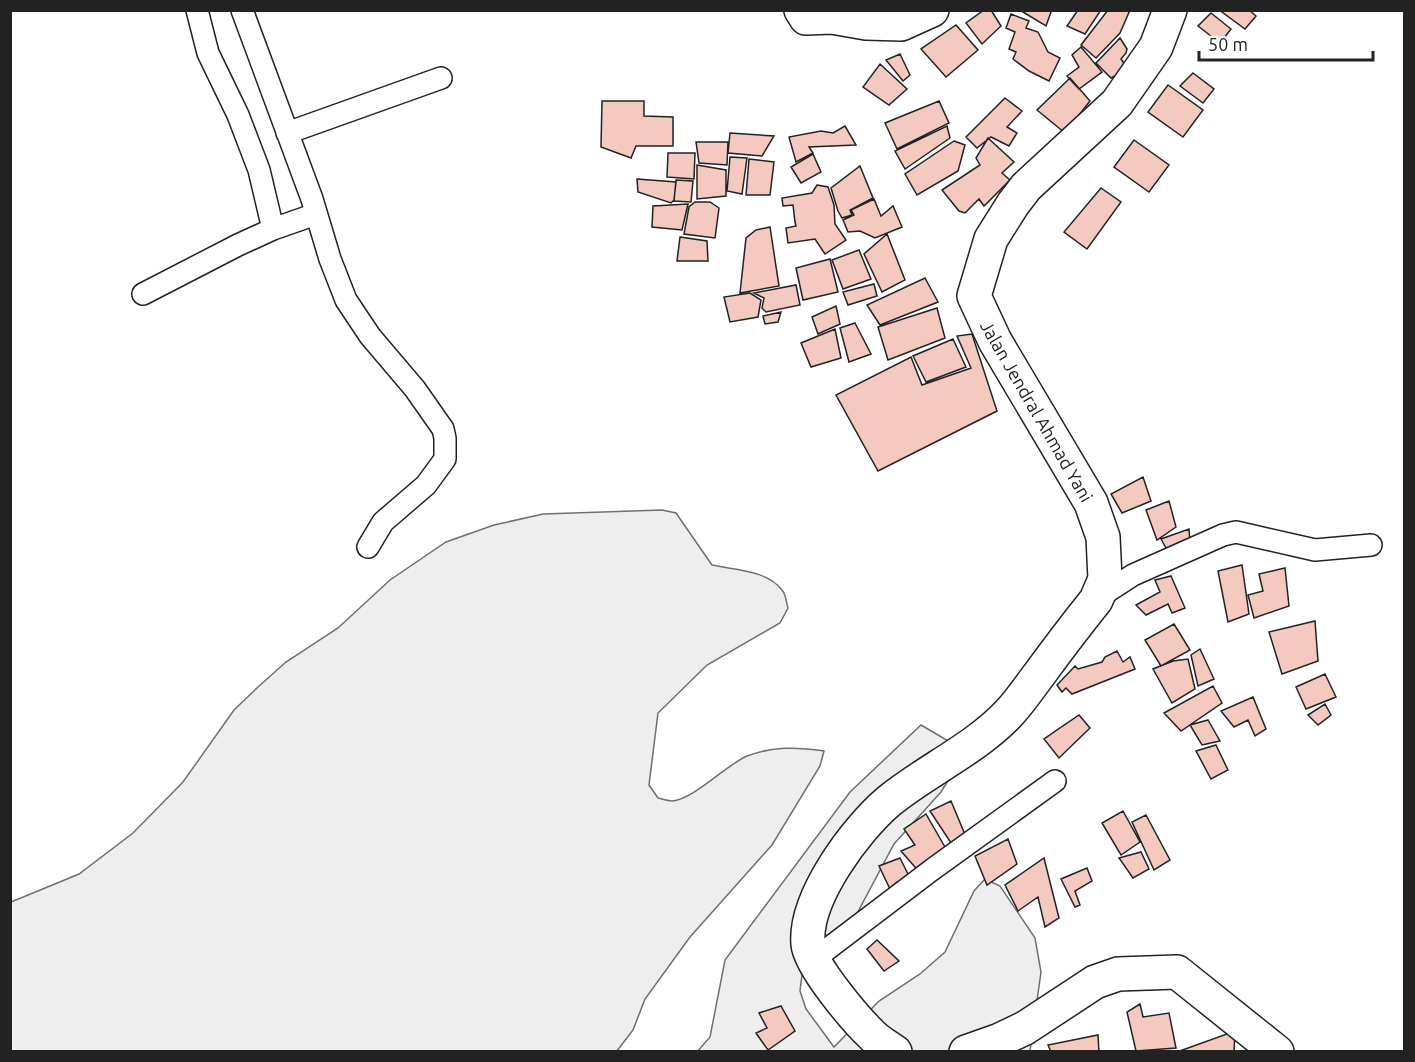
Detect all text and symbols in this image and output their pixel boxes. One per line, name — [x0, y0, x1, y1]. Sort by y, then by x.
scale bar — [1199, 24, 1373, 62]
text: 50 m — [1208, 34, 1248, 54]
street label: Jalan Jendral Ahmad Yani — [977, 317, 1097, 505]

